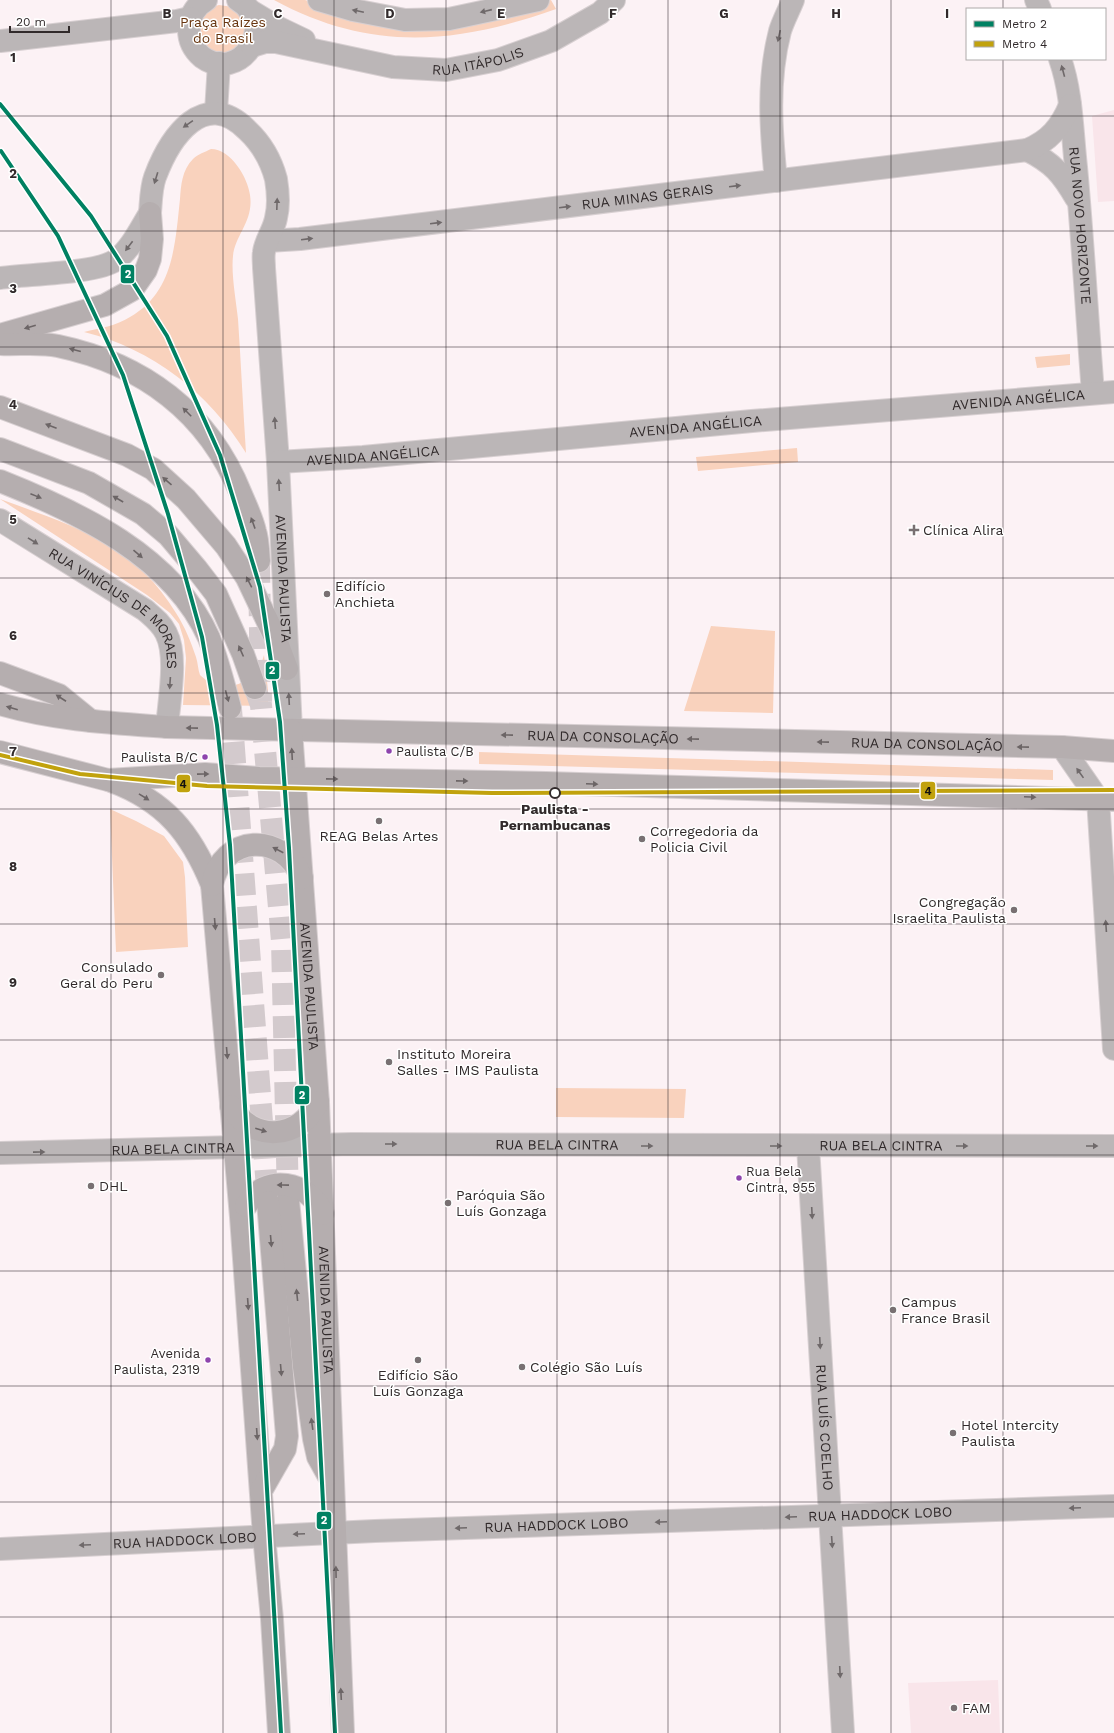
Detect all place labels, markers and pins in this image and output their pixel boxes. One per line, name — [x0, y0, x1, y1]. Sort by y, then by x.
place label: Clínica Alira — [923, 522, 1003, 538]
marker: Clínica Alira — [908, 524, 920, 536]
place label: Edifício Anchieta — [335, 578, 395, 610]
marker: Edifício Anchieta — [322, 589, 332, 599]
place label: Paulista C/B — [396, 744, 474, 759]
marker: Paulista C/B — [384, 746, 394, 756]
place label: Paulista B/C — [121, 750, 198, 765]
marker: Paulista B/C — [200, 752, 210, 762]
marker: Paulista - Pernambucanas — [549, 787, 561, 799]
place label: Paulista - Pernambucanas — [500, 801, 611, 833]
marker: REAG Belas Artes — [374, 816, 384, 826]
place label: Corregedoria da Policia Civil — [650, 823, 759, 855]
place label: REAG Belas Artes — [320, 828, 438, 844]
marker: Corregedoria da Policia Civil — [637, 834, 647, 844]
place label: Congregação Israelita Paulista — [893, 894, 1006, 926]
marker: Congregação Israelita Paulista — [1009, 905, 1019, 915]
place label: Consulado Geral do Peru — [60, 959, 153, 991]
marker: Consulado Geral do Peru — [156, 970, 166, 980]
place label: Instituto Moreira Salles - IMS Paulista — [397, 1046, 539, 1078]
marker: Instituto Moreira Salles - IMS Paulista — [384, 1057, 394, 1067]
place label: Rua Bela Cintra, 955 — [746, 1164, 815, 1195]
marker: Rua Bela Cintra, 955 — [734, 1173, 744, 1183]
place label: DHL — [99, 1178, 128, 1194]
marker: DHL — [86, 1181, 96, 1191]
place label: Paróquia São Luís Gonzaga — [456, 1187, 547, 1219]
marker: Paróquia São Luís Gonzaga — [443, 1198, 453, 1208]
place label: Campus France Brasil — [901, 1294, 990, 1326]
marker: Campus France Brasil — [888, 1305, 898, 1315]
place label: Avenida Paulista, 2319 — [113, 1346, 201, 1377]
marker: Avenida Paulista, 2319 — [203, 1355, 213, 1365]
marker: Edifício São Luís Gonzaga — [413, 1355, 423, 1365]
place label: Colégio São Luís — [530, 1359, 643, 1375]
marker: Colégio São Luís — [517, 1362, 527, 1372]
place label: Edifício São Luís Gonzaga — [373, 1367, 463, 1399]
place label: Hotel Intercity Paulista — [961, 1417, 1059, 1449]
marker: Hotel Intercity Paulista — [948, 1428, 958, 1438]
place label: FAM — [962, 1700, 991, 1716]
marker: FAM — [949, 1703, 959, 1713]

